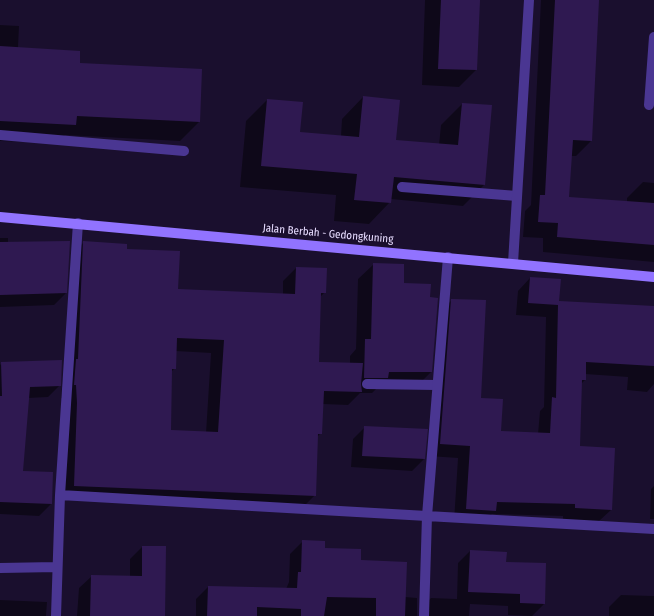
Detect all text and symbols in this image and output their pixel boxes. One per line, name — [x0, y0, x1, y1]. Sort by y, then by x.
street label: Jalan Berbah - Gedongkuning — [262, 222, 394, 246]

